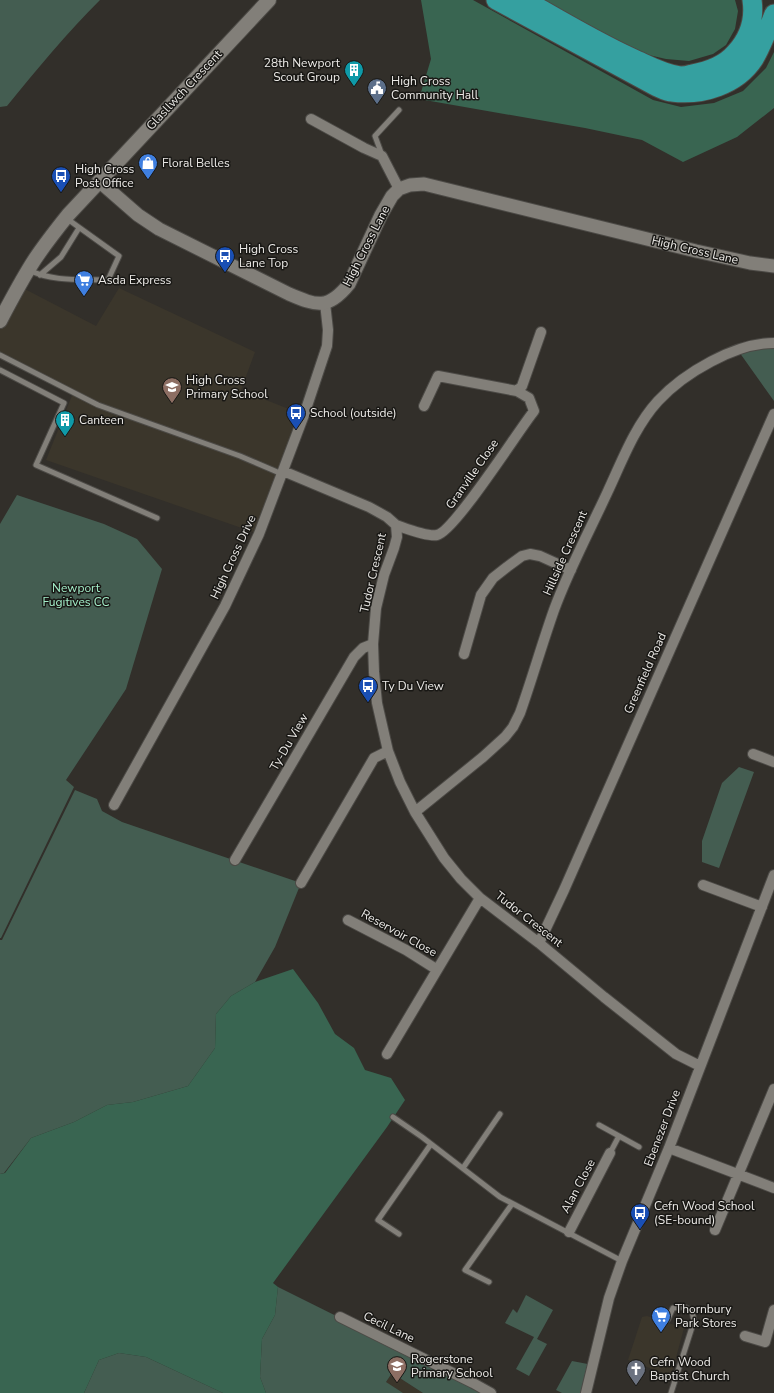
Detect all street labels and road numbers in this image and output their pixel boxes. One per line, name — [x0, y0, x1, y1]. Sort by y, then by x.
street label: Glasllwch Crescent — [143, 46, 226, 134]
street label: High Cross Lane — [339, 203, 393, 289]
street label: High Cross Lane — [650, 232, 740, 268]
street label: Granville Close — [442, 436, 502, 512]
street label: Hillside Crescent — [539, 507, 591, 598]
street label: High Cross Drive — [207, 512, 259, 602]
street label: Tudor Crescent — [356, 531, 390, 614]
street label: Greenfield Road — [620, 630, 670, 716]
street label: Ty-Du View — [266, 710, 312, 774]
street label: Tudor Crescent — [492, 888, 567, 951]
street label: Reservoir Close — [358, 906, 440, 960]
street label: Ebenezer Drive — [640, 1087, 684, 1169]
street label: Alan Close — [557, 1156, 599, 1216]
street label: Cecil Lane — [361, 1308, 417, 1346]

